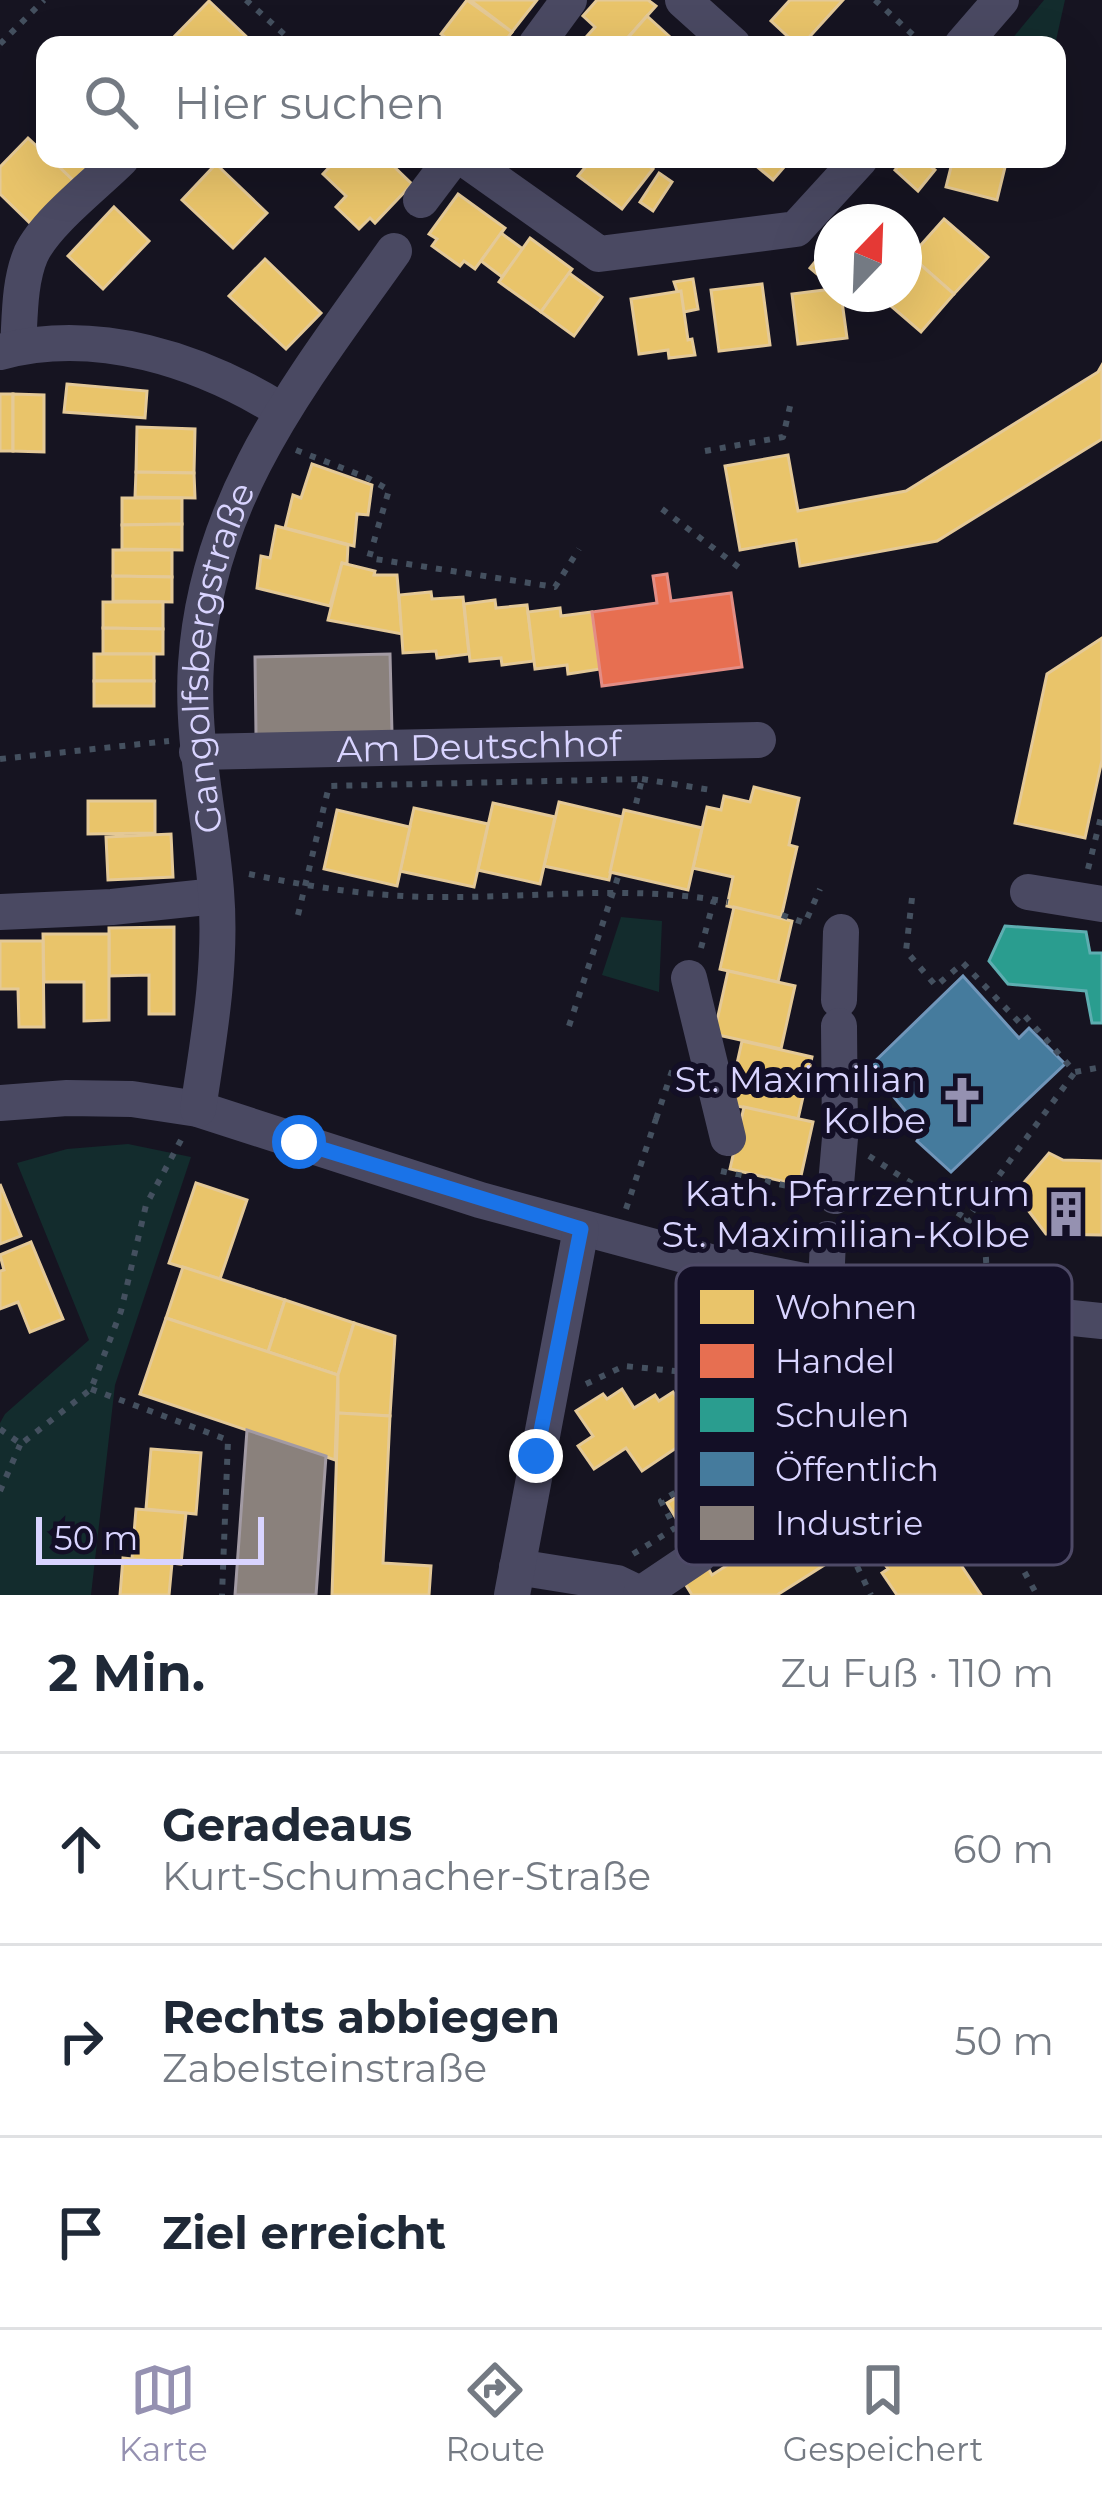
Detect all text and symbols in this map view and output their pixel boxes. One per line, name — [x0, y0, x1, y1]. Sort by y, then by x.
search box — [36, 36, 1066, 168]
icon: search — [78, 69, 144, 135]
text: Hier suchen — [174, 75, 445, 130]
north arrow — [814, 204, 922, 312]
street label: Gangolfsbergstraße — [173, 475, 264, 836]
street label: Am Deutschhof — [336, 721, 624, 771]
place label: St. Maximilian Kolbe — [674, 1057, 926, 1142]
church icon: St. Maximilian Kolbe — [937, 1075, 987, 1125]
route start — [272, 1115, 326, 1169]
place label: Kath. Pfarrzentrum St. Maximilian-Kolbe — [662, 1171, 1030, 1256]
building icon: Kath. Pfarrzentrum St. Maximilian-Kolbe — [1041, 1189, 1091, 1239]
legend — [676, 1265, 1072, 1565]
text: Wohnen — [775, 1287, 917, 1327]
text: Handel — [775, 1341, 895, 1381]
text: Schulen — [775, 1395, 909, 1435]
route end — [509, 1429, 563, 1483]
text: Öffentlich — [775, 1449, 939, 1489]
text: Industrie — [775, 1503, 923, 1543]
scale bar — [36, 1511, 264, 1564]
text: 50 m — [54, 1518, 138, 1558]
text: 2 Min. — [48, 1642, 205, 1704]
text: Zu Fuß · 110 m — [780, 1649, 1054, 1697]
text: Geradeaus — [162, 1797, 412, 1852]
icon: ahead — [48, 1816, 114, 1882]
text: 60 m — [953, 1825, 1054, 1873]
text: Kurt-Schumacher-Straße — [162, 1852, 651, 1900]
text: Rechts abbiegen — [162, 1989, 560, 2044]
icon: right — [48, 2008, 114, 2074]
text: 50 m — [955, 2017, 1054, 2065]
text: Zabelsteinstraße — [162, 2044, 487, 2092]
icon: arrive — [48, 2200, 114, 2266]
text: Ziel erreicht — [162, 2205, 446, 2260]
tab: Karte — [119, 2357, 208, 2469]
tab: Route — [446, 2357, 545, 2469]
tab: Gespeichert — [783, 2357, 983, 2469]

